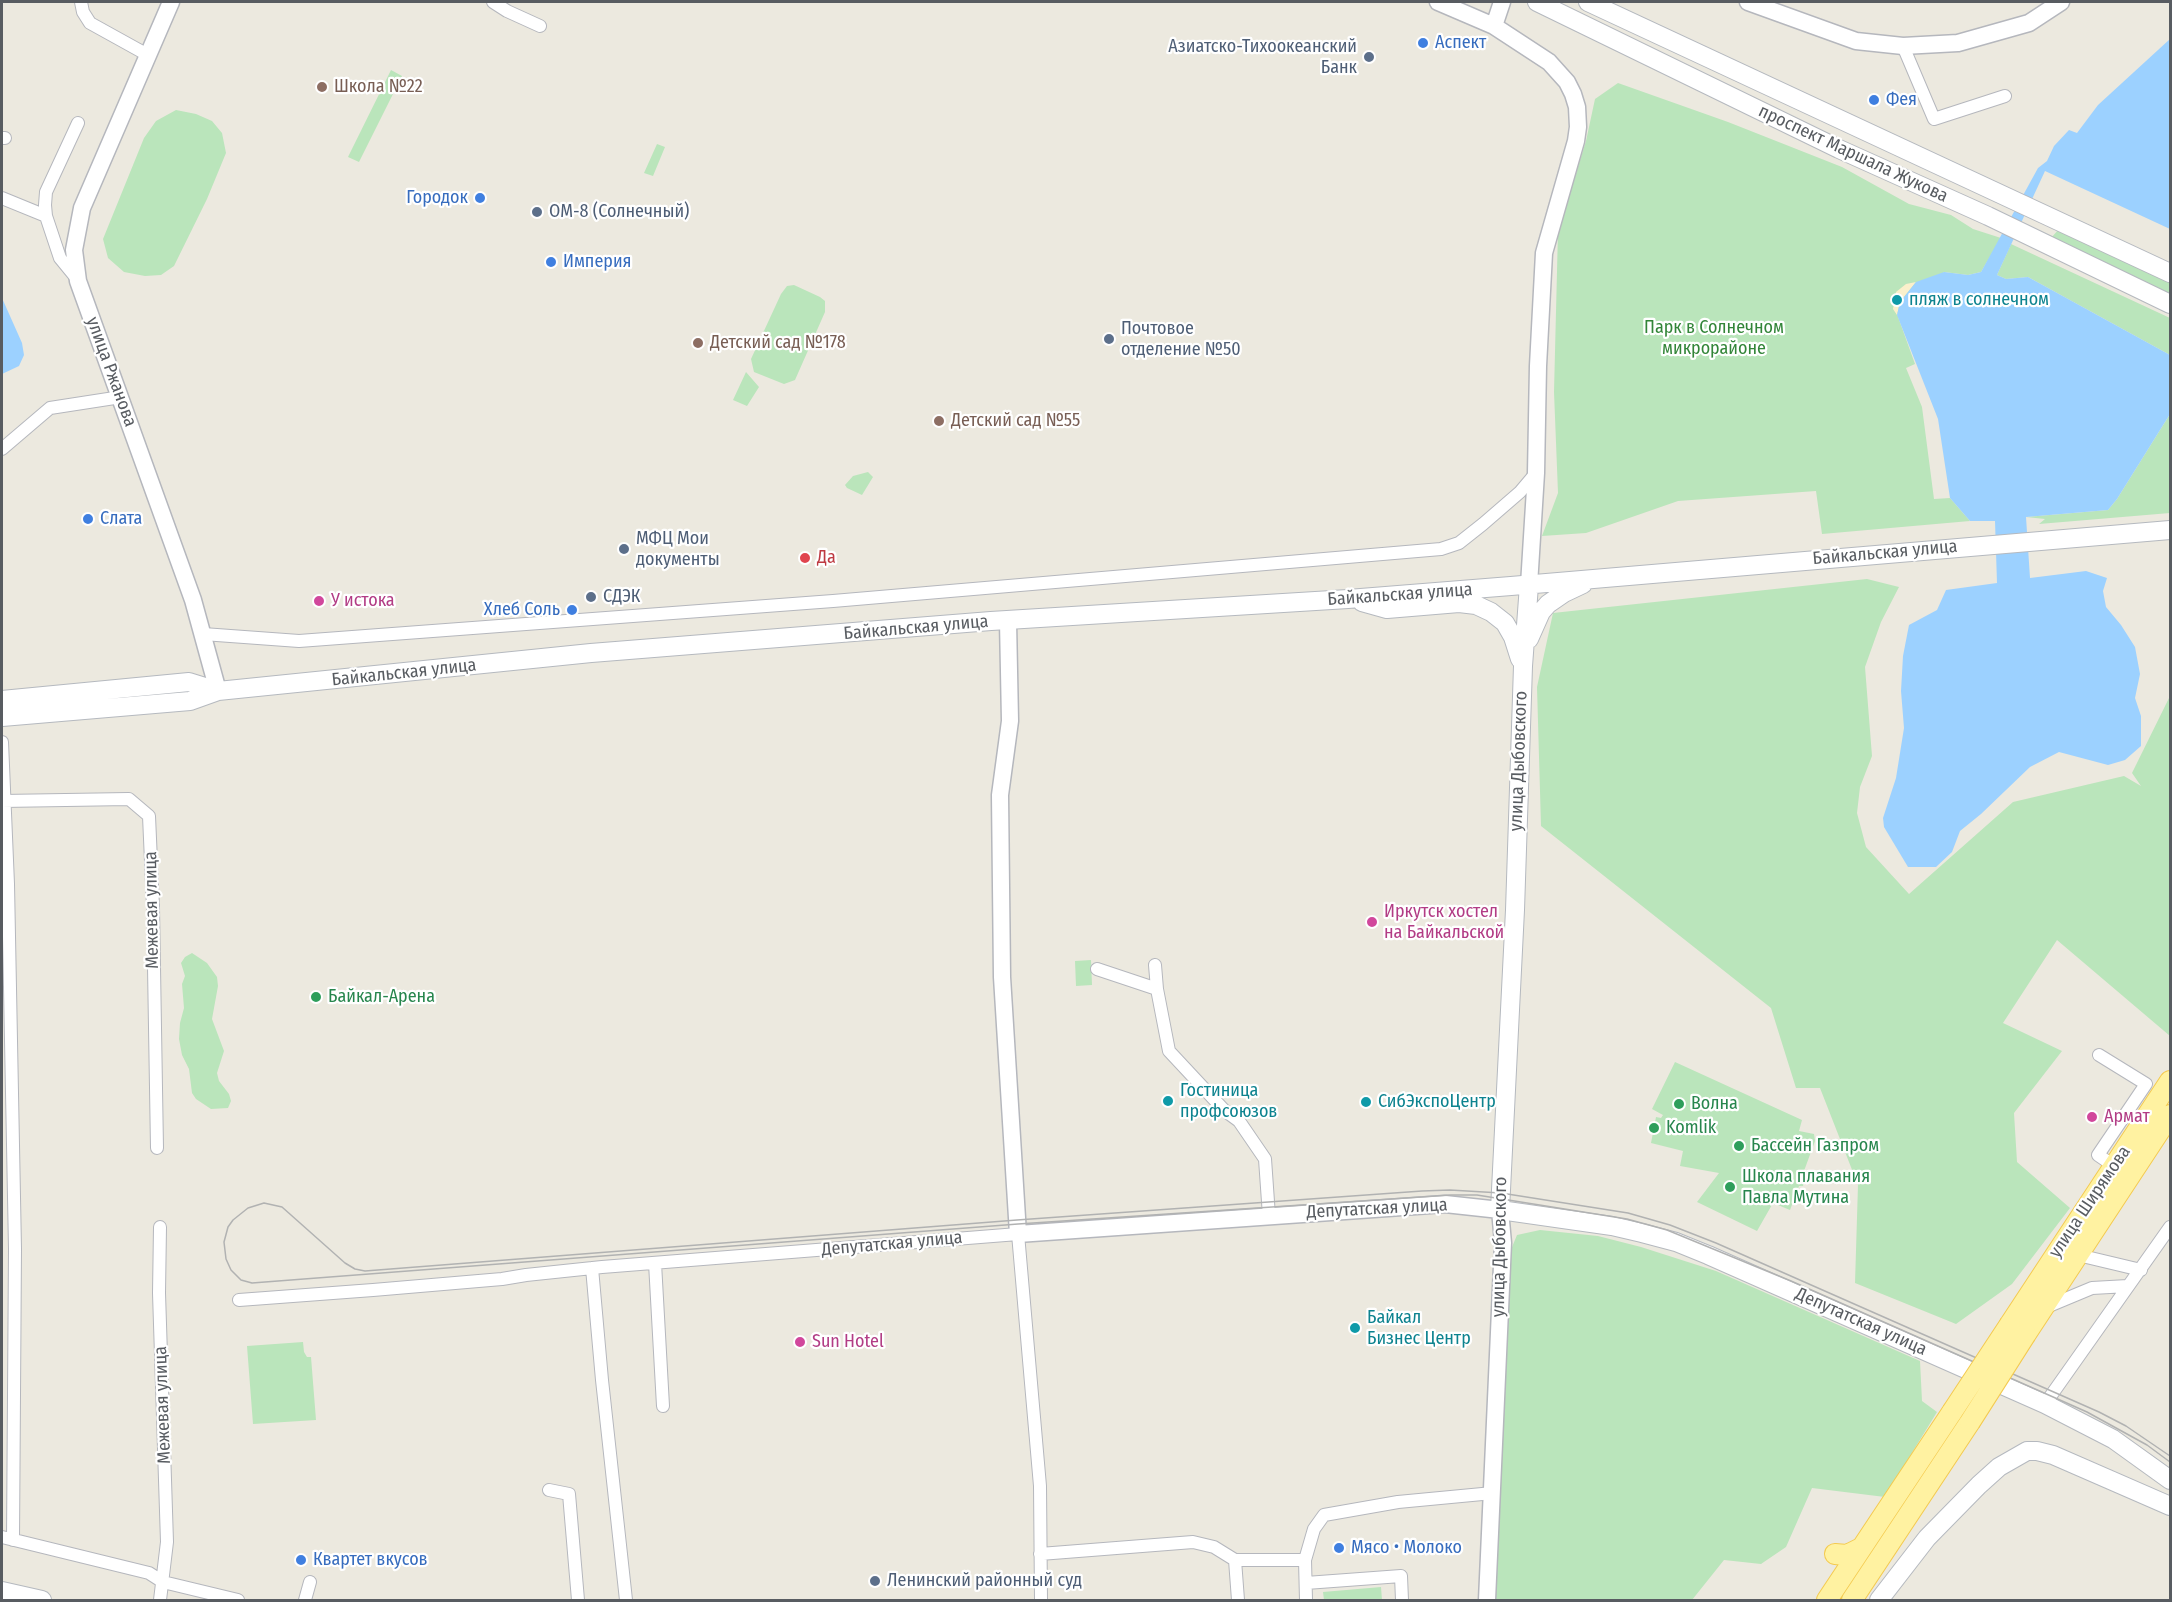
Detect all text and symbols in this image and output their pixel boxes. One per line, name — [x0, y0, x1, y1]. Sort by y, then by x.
place label: Аспект — [1435, 32, 1486, 54]
place label: Азиатско-Тихоокеанский Банк — [1168, 36, 1357, 78]
marker: Аспект — [1416, 36, 1430, 50]
marker: Азиатско-Тихоокеанский Банк — [1362, 50, 1376, 64]
place label: Школа №22 — [334, 76, 423, 98]
marker: Школа №22 — [315, 80, 329, 94]
place label: Фея — [1886, 89, 1917, 111]
marker: Фея — [1867, 93, 1881, 107]
street label: проспект Маршала Жукова — [1755, 101, 1951, 207]
place label: Городок — [406, 187, 468, 209]
marker: Городок — [473, 191, 487, 205]
place label: ОМ-8 (Солнечный) — [549, 201, 689, 223]
marker: ОМ-8 (Солнечный) — [530, 205, 544, 219]
place label: Империя — [563, 251, 631, 273]
marker: Империя — [544, 255, 558, 269]
place label: пляж в солнечном — [1909, 289, 2049, 311]
marker: пляж в солнечном — [1890, 293, 1904, 307]
street label: улица Ржанова — [81, 314, 141, 430]
park label: Парк в Солнечном микрорайоне — [1644, 317, 1784, 360]
place label: Почтовое отделение №50 — [1121, 318, 1241, 360]
place label: Детский сад №178 — [710, 332, 846, 354]
marker: Почтовое отделение №50 — [1102, 332, 1116, 346]
marker: Детский сад №178 — [691, 336, 705, 350]
place label: Детский сад №55 — [951, 410, 1080, 432]
marker: Детский сад №55 — [932, 414, 946, 428]
place label: Слата — [100, 508, 142, 530]
marker: Слата — [81, 512, 95, 526]
place label: МФЦ Мои документы — [636, 528, 720, 570]
street label: Байкальская улица — [1812, 536, 1958, 570]
marker: МФЦ Мои документы — [617, 542, 631, 556]
place label: Да — [817, 547, 836, 569]
marker: Да — [798, 551, 812, 565]
street label: Байкальская улица — [1327, 579, 1473, 611]
place label: СДЭК — [603, 586, 640, 608]
place label: У истока — [331, 590, 395, 612]
marker: СДЭК — [584, 590, 598, 604]
marker: У истока — [312, 594, 326, 608]
place label: Хлеб Соль — [484, 599, 560, 621]
marker: Хлеб Соль — [565, 603, 579, 617]
street label: Байкальская улица — [843, 611, 989, 645]
street label: Байкальская улица — [331, 655, 477, 691]
street label: улица Дыбовского — [1506, 690, 1532, 832]
street label: Межевая улица — [140, 851, 164, 969]
place label: Иркутск хостел на Байкальской — [1384, 901, 1504, 944]
marker: Иркутск хостел на Байкальской — [1365, 915, 1379, 929]
place label: Байкал-Арена — [328, 986, 435, 1008]
marker: Байкал-Арена — [309, 990, 323, 1004]
place label: Гостиница профсоюзов — [1180, 1080, 1277, 1122]
place label: СибЭкспоЦентр — [1378, 1091, 1496, 1113]
place label: Волна — [1691, 1093, 1738, 1115]
marker: Гостиница профсоюзов — [1161, 1094, 1175, 1108]
marker: СибЭкспоЦентр — [1359, 1095, 1373, 1109]
marker: Волна — [1672, 1097, 1686, 1111]
place label: Армат — [2104, 1106, 2150, 1128]
marker: Армат — [2085, 1110, 2099, 1124]
place label: Komlik — [1666, 1117, 1716, 1139]
marker: Komlik — [1647, 1121, 1661, 1135]
place label: Бассейн Газпром — [1751, 1135, 1879, 1157]
marker: Бассейн Газпром — [1732, 1139, 1746, 1153]
street label: улица Ширямова — [2045, 1142, 2135, 1262]
place label: Школа плавания Павла Мутина — [1742, 1166, 1870, 1208]
street label: улица Дыбовского — [1488, 1177, 1512, 1317]
marker: Школа плавания Павла Мутина — [1723, 1180, 1737, 1194]
street label: Депутатская улица — [1306, 1195, 1448, 1223]
street label: Депутатская улица — [821, 1227, 963, 1261]
street label: Депутатская улица — [1792, 1283, 1930, 1361]
place label: Байкал Бизнес Центр — [1367, 1307, 1471, 1350]
marker: Байкал Бизнес Центр — [1348, 1321, 1362, 1335]
place label: Sun Hotel — [812, 1331, 884, 1353]
marker: Sun Hotel — [793, 1335, 807, 1349]
street label: Межевая улица — [150, 1346, 176, 1464]
place label: Мясо • Молоко — [1351, 1537, 1462, 1559]
marker: Мясо • Молоко — [1332, 1541, 1346, 1555]
place label: Квартет вкусов — [313, 1549, 428, 1571]
marker: Квартет вкусов — [294, 1553, 308, 1567]
place label: Ленинский районный суд — [887, 1570, 1082, 1592]
marker: Ленинский районный суд — [868, 1574, 882, 1588]

